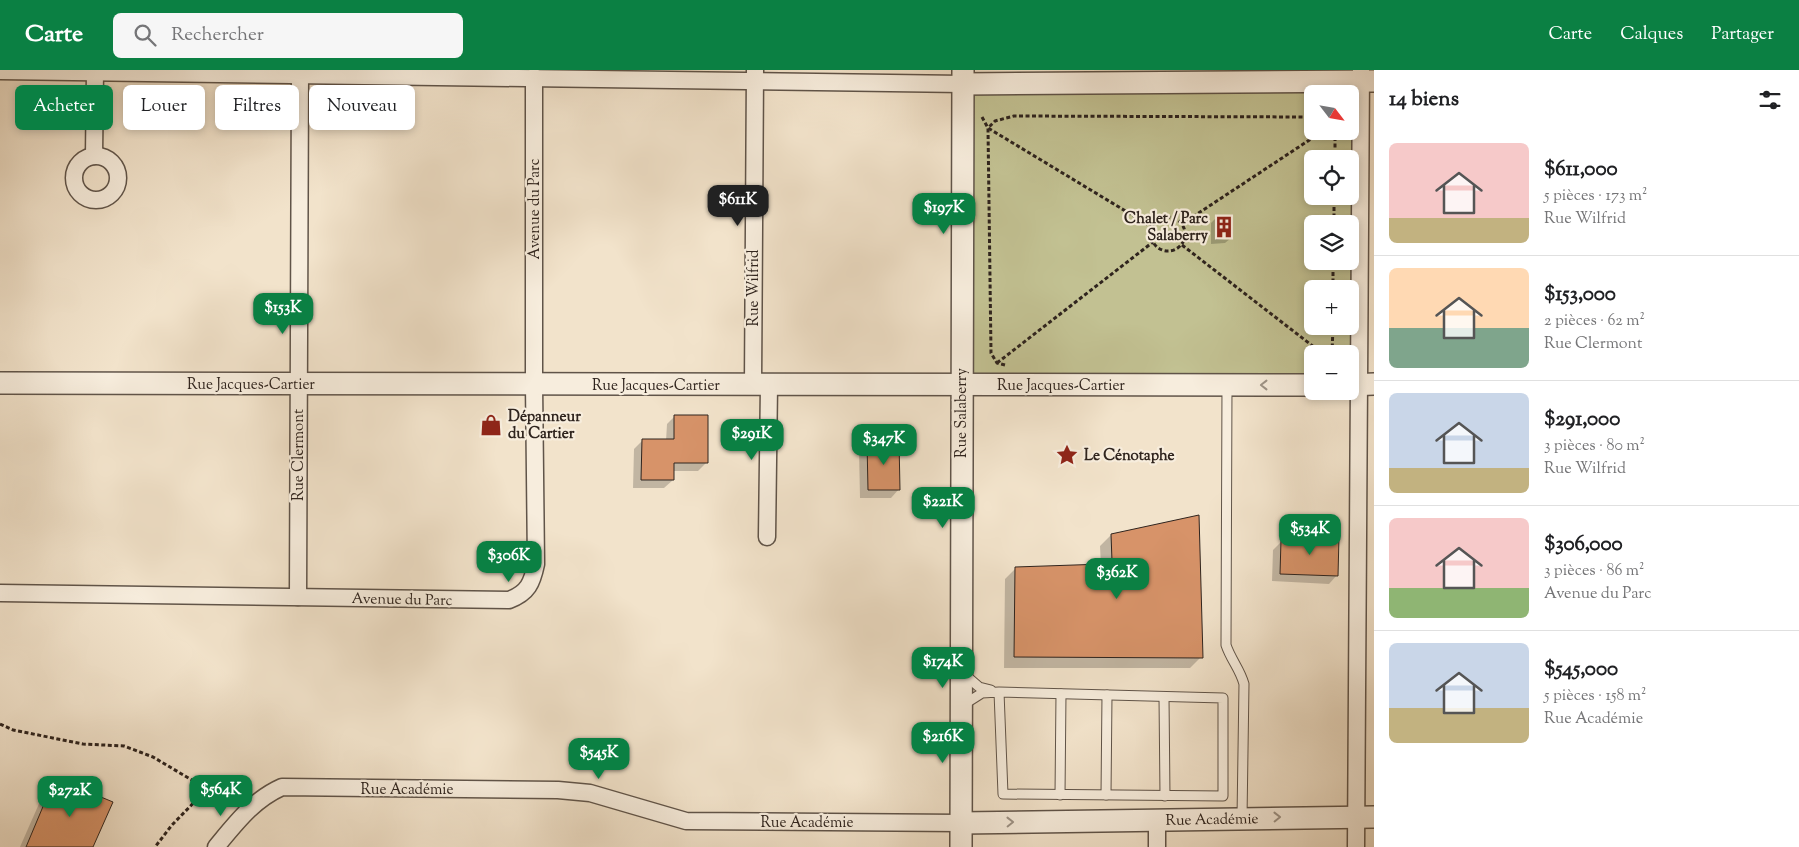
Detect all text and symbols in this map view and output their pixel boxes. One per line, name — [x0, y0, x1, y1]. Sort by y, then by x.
search box — [113, 13, 463, 58]
text: Carte — [25, 18, 83, 52]
icon: search — [131, 21, 159, 49]
text: Rechercher — [171, 22, 264, 49]
text: Carte — [1549, 22, 1592, 48]
text: Calques — [1620, 22, 1683, 48]
text: Partager — [1711, 22, 1774, 48]
chip: Acheter — [15, 85, 113, 130]
chip: Louer — [123, 85, 205, 130]
chip: Filtres — [215, 85, 299, 130]
chip: Nouveau — [309, 85, 415, 130]
north arrow — [1304, 85, 1359, 140]
map controls — [1304, 85, 1359, 400]
text: 14 biens — [1389, 85, 1459, 115]
icon: filters — [1756, 86, 1784, 114]
button: locate — [1304, 150, 1359, 205]
text: $611,000 — [1544, 155, 1618, 185]
street label: Avenue du Parc — [525, 158, 546, 259]
icon: home — [1429, 163, 1489, 223]
pin: $611K — [703, 184, 773, 227]
text: 5 pièces · 173 m² — [1544, 185, 1647, 208]
text: $611K — [719, 189, 757, 212]
pin: $197K — [909, 192, 979, 235]
text: $197K — [923, 197, 965, 220]
text: Rue Wilfrid — [1544, 208, 1626, 231]
place label: Chalet / Parc Salaberry — [1124, 209, 1209, 247]
building icon: Chalet / Parc Salaberry — [1211, 214, 1237, 240]
button: layers — [1304, 215, 1359, 270]
street label: Rue Wilfrid — [744, 249, 765, 326]
button: + — [1304, 280, 1359, 335]
text: $153,000 — [1544, 280, 1616, 310]
icon: home — [1429, 288, 1489, 348]
pin: $153K — [248, 292, 318, 335]
text: $153K — [264, 297, 302, 320]
text: 2 pièces · 62 m² — [1544, 310, 1645, 333]
text: Rue Clermont — [1544, 333, 1642, 356]
button: − — [1304, 345, 1359, 400]
street label: Rue Salaberry — [952, 368, 973, 458]
street label: Rue Jacques-Cartier — [187, 375, 315, 396]
street label: Rue Jacques-Cartier — [592, 376, 720, 397]
street label: Rue Jacques-Cartier — [997, 376, 1125, 397]
one-way arrow — [1260, 380, 1268, 390]
text: $291,000 — [1544, 405, 1620, 435]
place label: Dépanneur du Cartier — [508, 407, 581, 445]
street label: Rue Clermont — [289, 409, 310, 501]
shop icon: Dépanneur du Cartier — [478, 412, 504, 438]
icon: home — [1429, 413, 1489, 473]
pin: $291K — [717, 418, 787, 461]
text: $291K — [732, 423, 772, 446]
pin: $347K — [849, 424, 919, 466]
text: $347K — [863, 428, 905, 451]
text: 3 pièces · 80 m² — [1544, 435, 1645, 458]
place icon: Le Cénotaphe — [1054, 442, 1080, 468]
place label: Le Cénotaphe — [1084, 446, 1175, 467]
text: Rue Wilfrid — [1544, 458, 1626, 481]
pin: $221K — [908, 486, 978, 529]
text: $221K — [923, 491, 963, 514]
pin: $534K — [1275, 514, 1345, 556]
text: $534K — [1290, 518, 1330, 541]
text: $306,000 — [1544, 530, 1623, 560]
icon: home — [1429, 538, 1489, 598]
pin: $306K — [474, 540, 544, 583]
text: $306K — [488, 545, 530, 568]
pin: $362K — [1082, 558, 1152, 600]
text: 3 pièces · 86 m² — [1544, 560, 1644, 583]
text: $362K — [1096, 562, 1138, 585]
text: Avenue du Parc — [1544, 583, 1652, 606]
street label: Avenue du Parc — [351, 589, 453, 612]
pin: $174K — [908, 646, 978, 689]
text: $174K — [923, 651, 963, 674]
text: $545,000 — [1544, 655, 1618, 685]
icon: home — [1429, 663, 1489, 723]
text: 5 pièces · 158 m² — [1544, 685, 1646, 708]
text: Rue Académie — [1544, 708, 1643, 731]
pin: $216K — [908, 722, 978, 764]
text: $216K — [923, 726, 964, 749]
pin: $545K — [564, 738, 634, 780]
text: $545K — [579, 742, 619, 765]
pin: $564K — [186, 774, 256, 817]
pin: $272K — [35, 776, 105, 818]
text: $564K — [200, 779, 242, 802]
text: $272K — [49, 780, 91, 803]
street label: Rue Académie — [361, 780, 454, 801]
street label: Rue Académie — [1165, 809, 1259, 832]
one-way arrow — [1274, 812, 1282, 822]
street label: Rue Académie — [761, 813, 854, 834]
one-way arrow — [1006, 817, 1014, 827]

